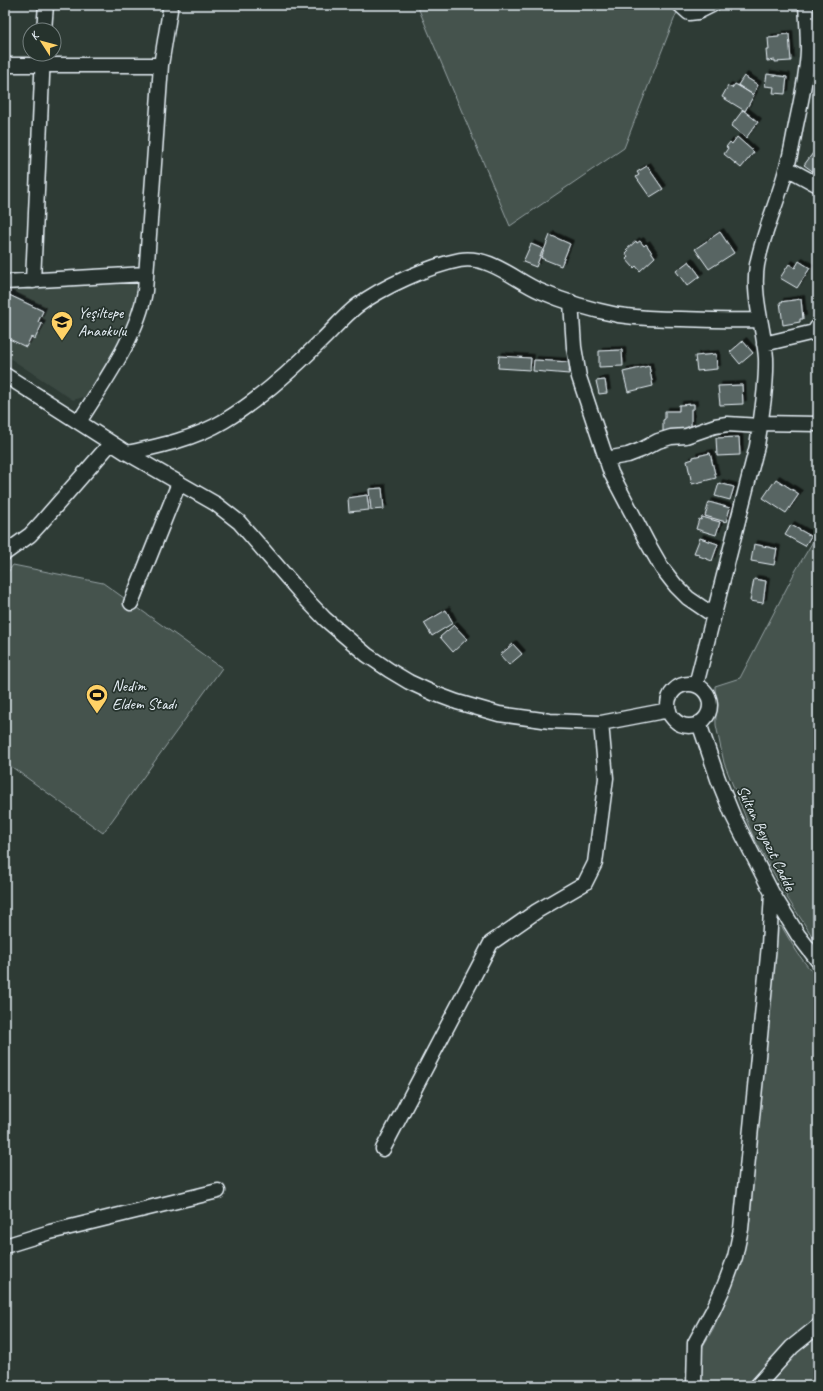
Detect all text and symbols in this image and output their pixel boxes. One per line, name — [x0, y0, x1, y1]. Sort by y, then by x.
north arrow — [22, 22, 62, 62]
text: K — [27, 28, 43, 42]
place label: Yeşiltepe Anaokulu — [78, 303, 127, 341]
school or university icon: Yeşiltepe Anaokulu — [49, 309, 75, 342]
place label: Nedim Eldem Stadı — [112, 676, 178, 714]
sports icon: Nedim Eldem Stadı — [84, 682, 110, 715]
street label: Sultan Beyazıt Cadde — [732, 782, 801, 895]

